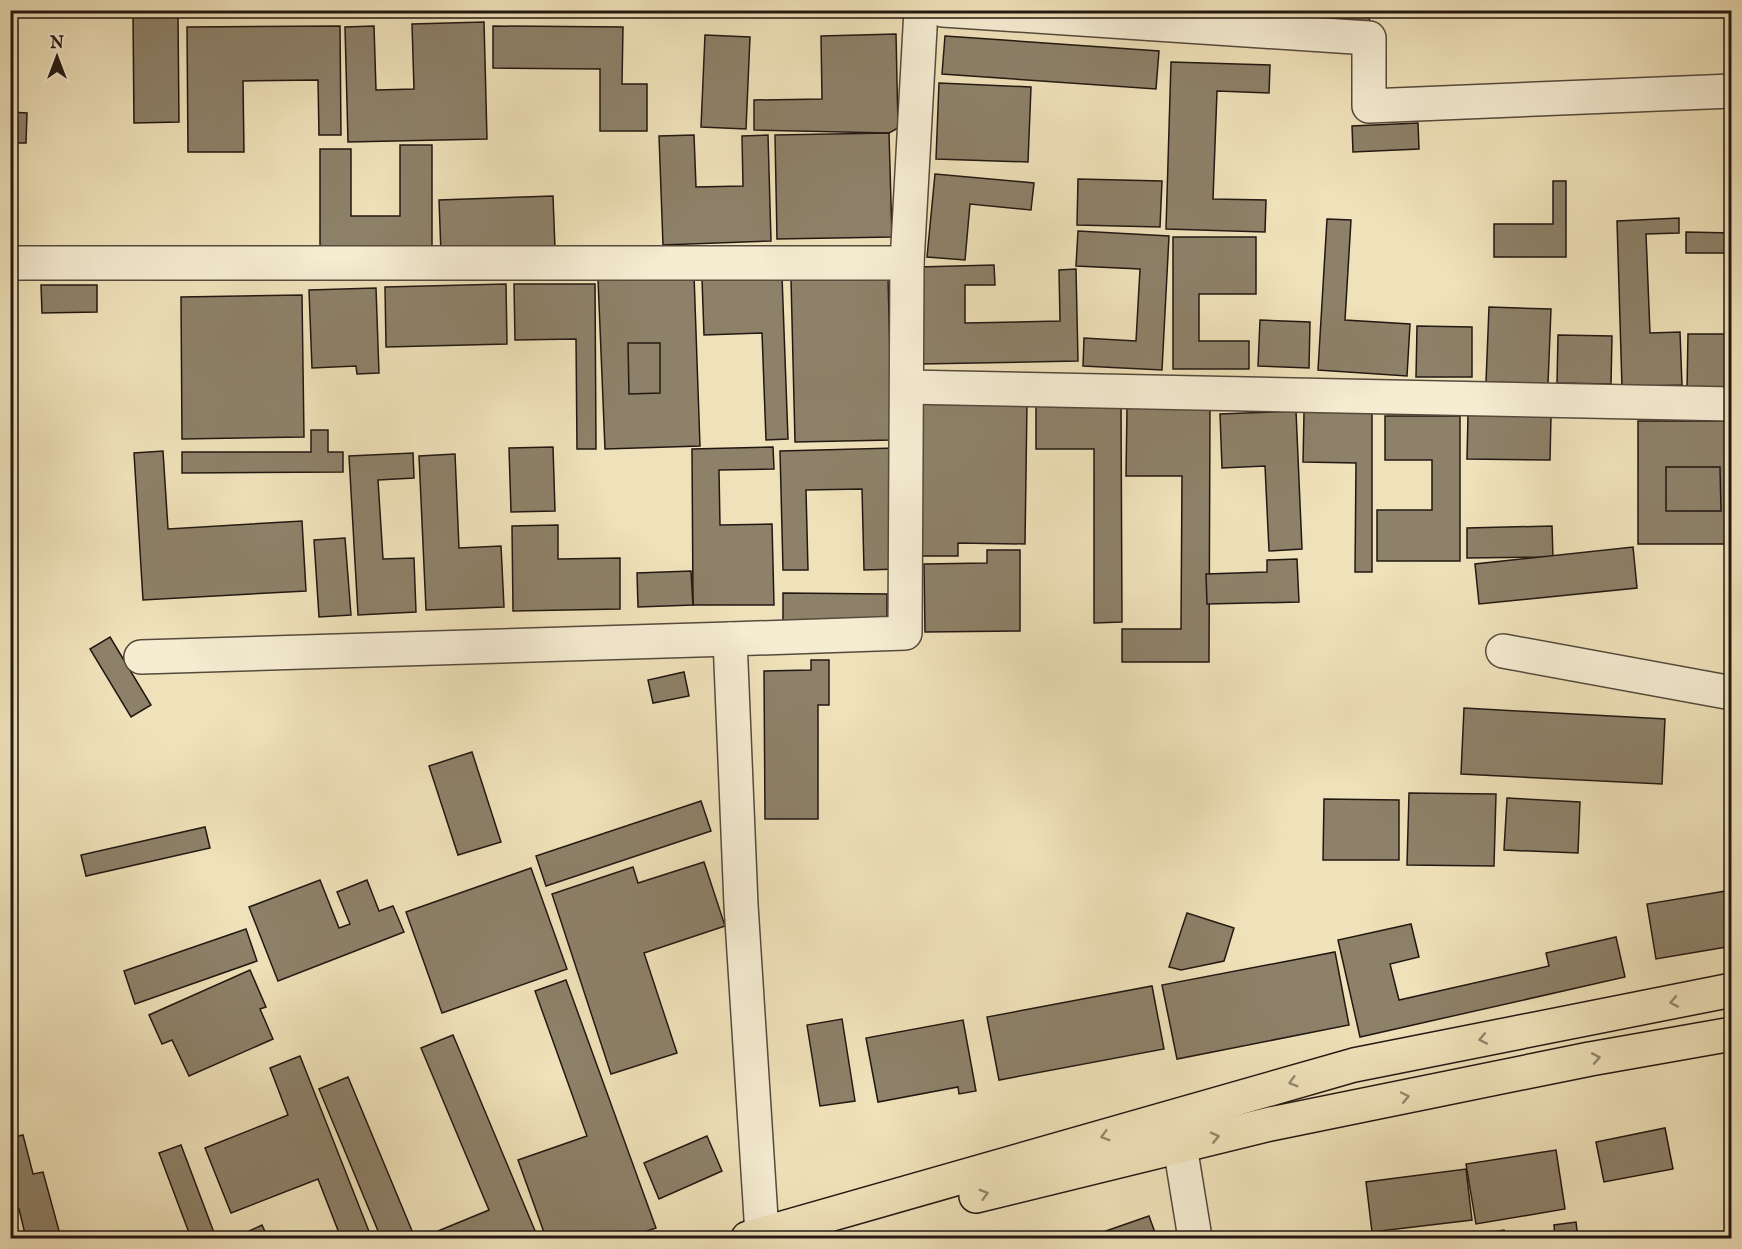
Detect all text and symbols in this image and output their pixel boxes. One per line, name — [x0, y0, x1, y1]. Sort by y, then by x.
north arrow — [27, 27, 87, 87]
text: N — [49, 34, 64, 54]
one-way arrow — [1669, 995, 1679, 1008]
one-way arrow — [1478, 1032, 1488, 1045]
one-way arrow — [1591, 1052, 1601, 1065]
one-way arrow — [1288, 1075, 1299, 1087]
one-way arrow — [1400, 1091, 1410, 1104]
one-way arrow — [1100, 1129, 1111, 1141]
one-way arrow — [1209, 1132, 1219, 1145]
one-way arrow — [978, 1189, 989, 1201]

